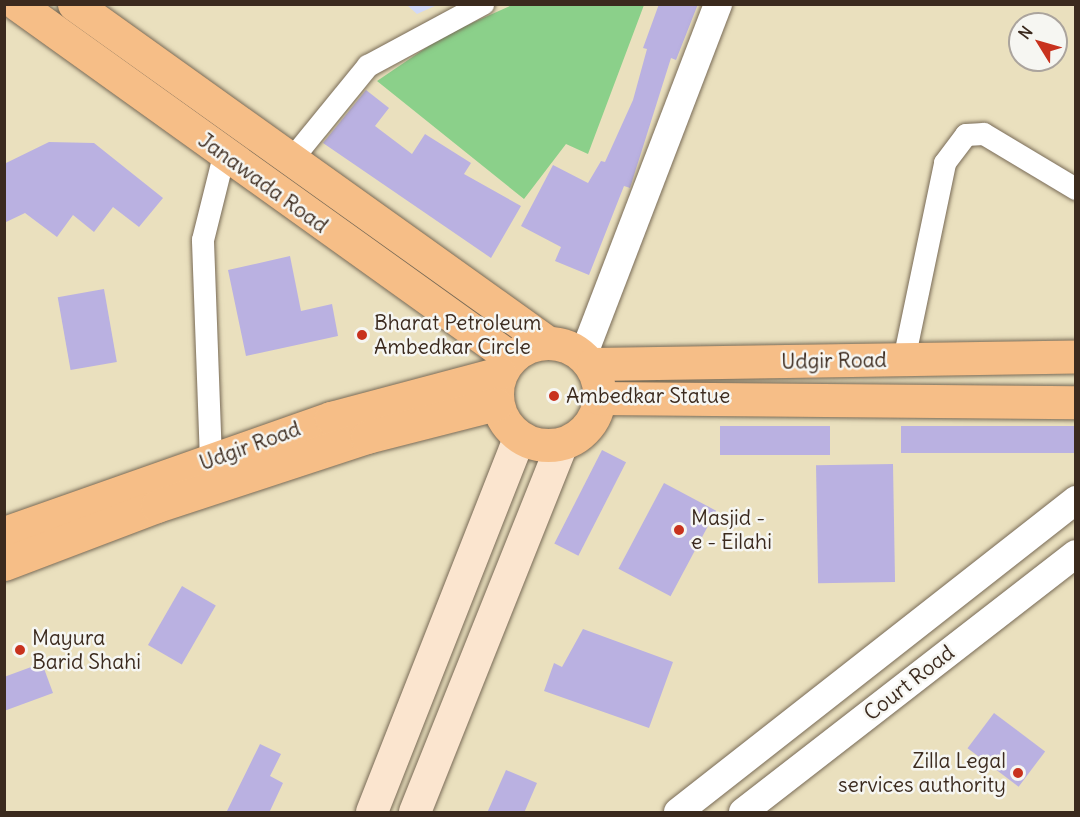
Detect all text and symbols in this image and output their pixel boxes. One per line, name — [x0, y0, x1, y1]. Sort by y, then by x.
north arrow — [1008, 12, 1068, 72]
text: N — [1014, 22, 1037, 43]
street label: Janawada Road — [193, 128, 333, 238]
place label: Bharat Petroleum Ambedkar Circle — [374, 310, 541, 360]
marker: Bharat Petroleum Ambedkar Circle — [355, 328, 369, 342]
street label: Udgir Road — [781, 347, 887, 375]
place label: Ambedkar Statue — [566, 383, 730, 409]
marker: Ambedkar Statue — [547, 389, 561, 403]
street label: Udgir Road — [196, 416, 304, 476]
place label: Masjid - e - Eilahi — [691, 505, 772, 555]
marker: Masjid - e - Eilahi — [672, 523, 686, 537]
place label: Mayura Barid Shahi — [32, 625, 141, 675]
street label: Court Road — [859, 640, 959, 726]
marker: Mayura Barid Shahi — [13, 643, 27, 657]
place label: Zilla Legal services authority — [838, 748, 1006, 798]
marker: Zilla Legal services authority — [1011, 766, 1025, 780]

